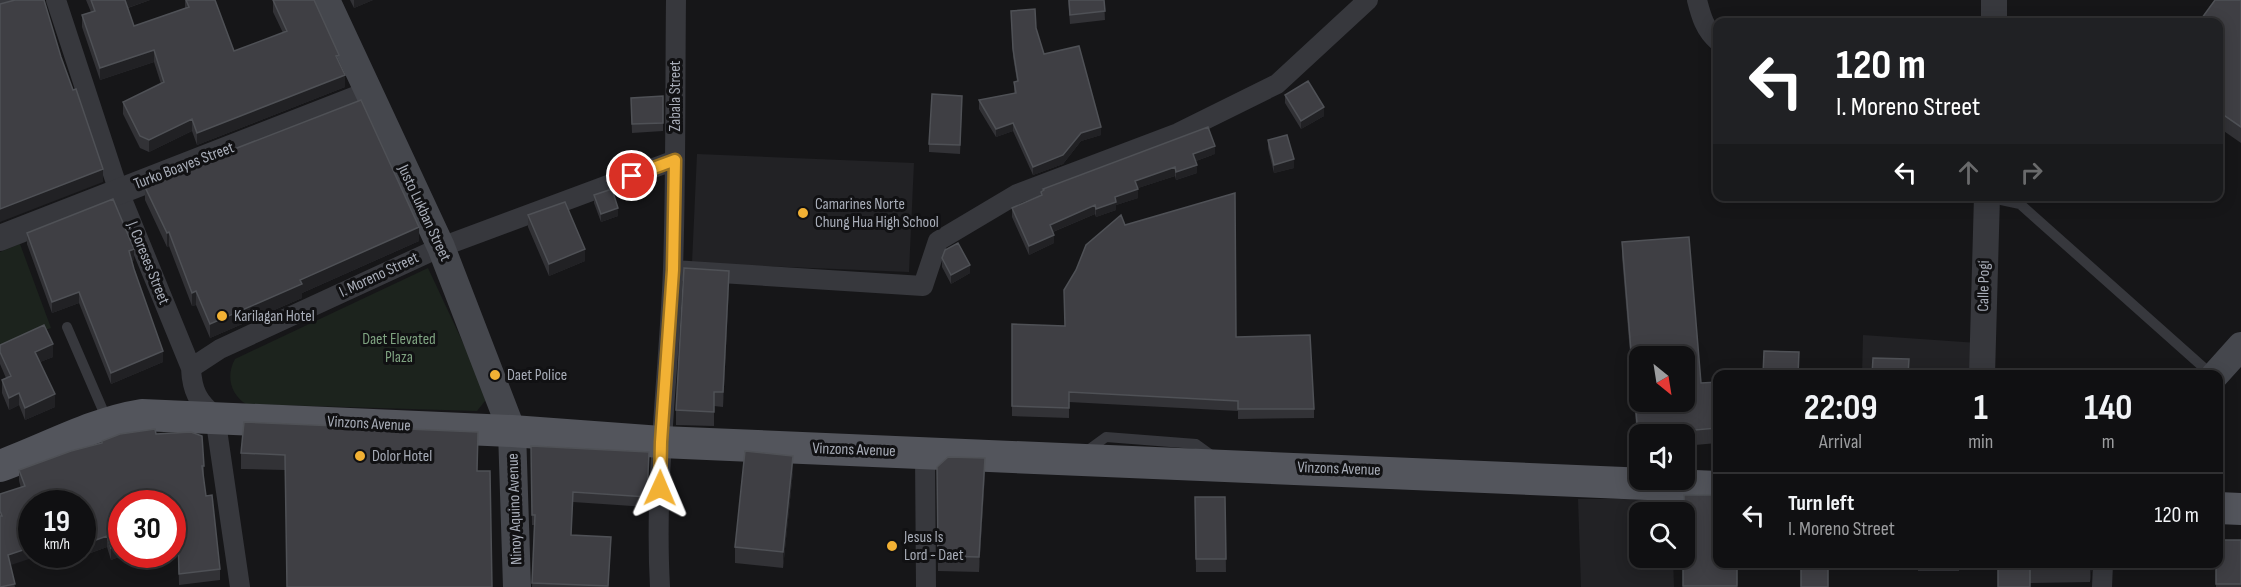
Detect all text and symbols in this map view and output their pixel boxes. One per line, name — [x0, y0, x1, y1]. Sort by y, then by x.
text: 120 m — [1836, 40, 1926, 91]
icon: left — [1737, 42, 1815, 120]
street label: Zabala Street — [666, 60, 685, 131]
text: I. Moreno Street — [1836, 91, 1980, 123]
street label: Turko Boayes Street — [131, 138, 237, 194]
pin — [606, 150, 657, 201]
icon: left — [1889, 156, 1922, 189]
icon: ahead — [1952, 156, 1985, 189]
icon: right — [2015, 156, 2048, 189]
icon: arrive — [615, 159, 648, 192]
street label: Justo Lukban Street — [393, 161, 455, 264]
place label: Camarines Norte Chung Hua High School — [815, 195, 939, 232]
marker: Camarines Norte Chung Hua High School — [796, 206, 810, 220]
street label: J. Coreses Street — [122, 218, 173, 307]
street label: I. Moreno Street — [336, 248, 422, 302]
street label: Calle Pogi — [1974, 260, 1994, 312]
place label: Karilagan Hotel — [234, 307, 315, 326]
marker: Karilagan Hotel — [215, 309, 229, 323]
park label: Daet Elevated Plaza — [362, 330, 436, 367]
north arrow — [1629, 346, 1695, 412]
map controls — [1629, 346, 1695, 568]
place label: Daet Police — [507, 366, 567, 385]
marker: Daet Police — [488, 368, 502, 382]
text: 22:09 — [1804, 387, 1878, 430]
text: 1 — [1974, 387, 1988, 430]
text: 140 — [2084, 387, 2132, 430]
street label: Vinzons Avenue — [327, 412, 411, 436]
button: sound — [1629, 424, 1695, 490]
text: Arrival — [1819, 430, 1862, 454]
text: min — [1968, 430, 1993, 454]
text: m — [2102, 430, 2115, 454]
street label: Vinzons Avenue — [812, 439, 896, 461]
place label: Dolor Hotel — [372, 447, 432, 466]
marker: Dolor Hotel — [353, 449, 367, 463]
street label: Ninoy Aquino Avenue — [504, 453, 526, 565]
position arrow — [628, 456, 692, 520]
street label: Vinzons Avenue — [1297, 458, 1381, 480]
speed limit sign: 30 — [108, 490, 186, 568]
text: Turn left — [1788, 490, 1854, 517]
icon: left — [1737, 499, 1770, 532]
button: search — [1629, 502, 1695, 568]
text: 120 m — [2155, 502, 2199, 529]
text: 19 — [44, 504, 70, 540]
text: I. Moreno Street — [1788, 517, 1895, 541]
place label: Jesus Is Lord - Daet — [903, 528, 964, 565]
text: km/h — [44, 535, 70, 554]
marker: Jesus Is Lord - Daet — [885, 539, 899, 553]

